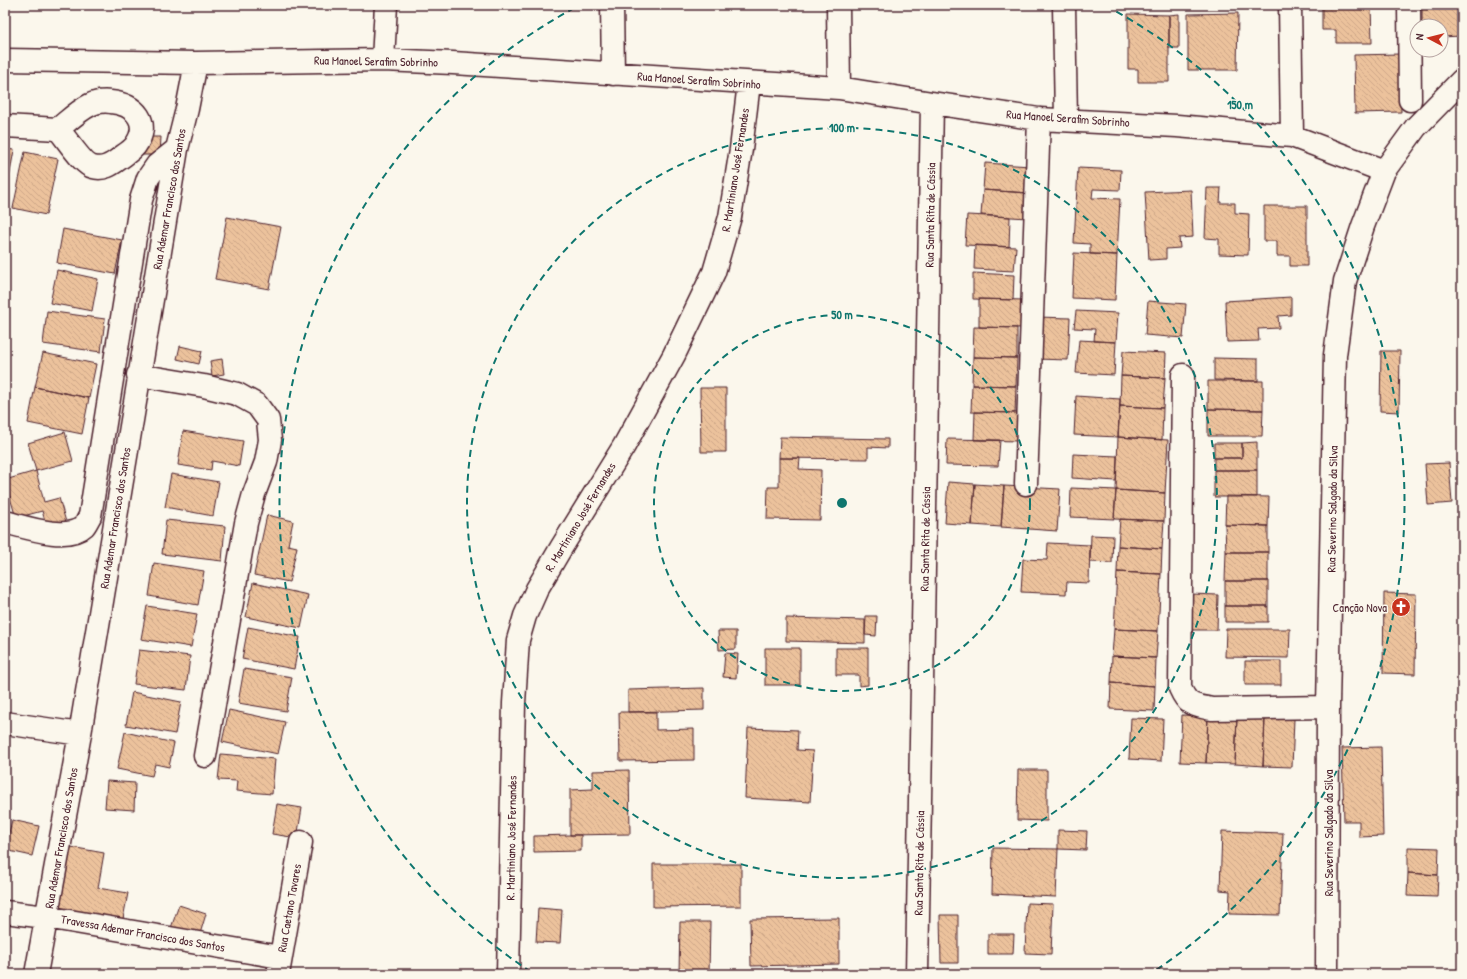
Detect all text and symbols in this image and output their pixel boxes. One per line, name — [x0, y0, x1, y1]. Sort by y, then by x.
north arrow — [1409, 18, 1449, 58]
text: N — [1412, 33, 1426, 41]
street label: Rua Manoel Serafim Sobrinho — [314, 51, 438, 71]
street label: Rua Manoel Serafim Sobrinho — [637, 67, 761, 93]
text: 150 m — [1227, 96, 1253, 113]
street label: Rua Manoel Serafim Sobrinho — [1006, 105, 1130, 131]
street label: R. Martiniano José Fernandes — [717, 107, 753, 233]
text: 100 m — [829, 119, 855, 136]
street label: Rua Ademar Francisco dos Santos — [148, 127, 190, 271]
street label: Rua Santa Rita de Cássia — [921, 162, 939, 268]
text: 50 m — [831, 306, 853, 323]
street label: Rua Severino Salgado da Silva — [1322, 445, 1342, 572]
street label: Rua Ademar Francisco dos Santos — [95, 446, 135, 590]
street label: R. Martiniano José Fernandes — [541, 459, 620, 575]
street label: Rua Santa Rita de Cássia — [916, 486, 934, 592]
centre of rings — [835, 496, 849, 510]
church icon: Canção Nova — [1390, 596, 1412, 618]
place label: Canção Nova — [1333, 599, 1387, 616]
street label: Rua Ademar Francisco dos Santos — [40, 766, 82, 910]
street label: Rua Severino Salgado da Silva — [1320, 769, 1337, 896]
street label: R. Martiniano José Fernandes — [501, 775, 521, 901]
street label: Rua Santa Rita de Cássia — [910, 810, 928, 916]
street label: Rua Caetano Tavares — [273, 862, 305, 954]
street label: Travessa Ademar Francisco dos Santos — [60, 910, 227, 956]

